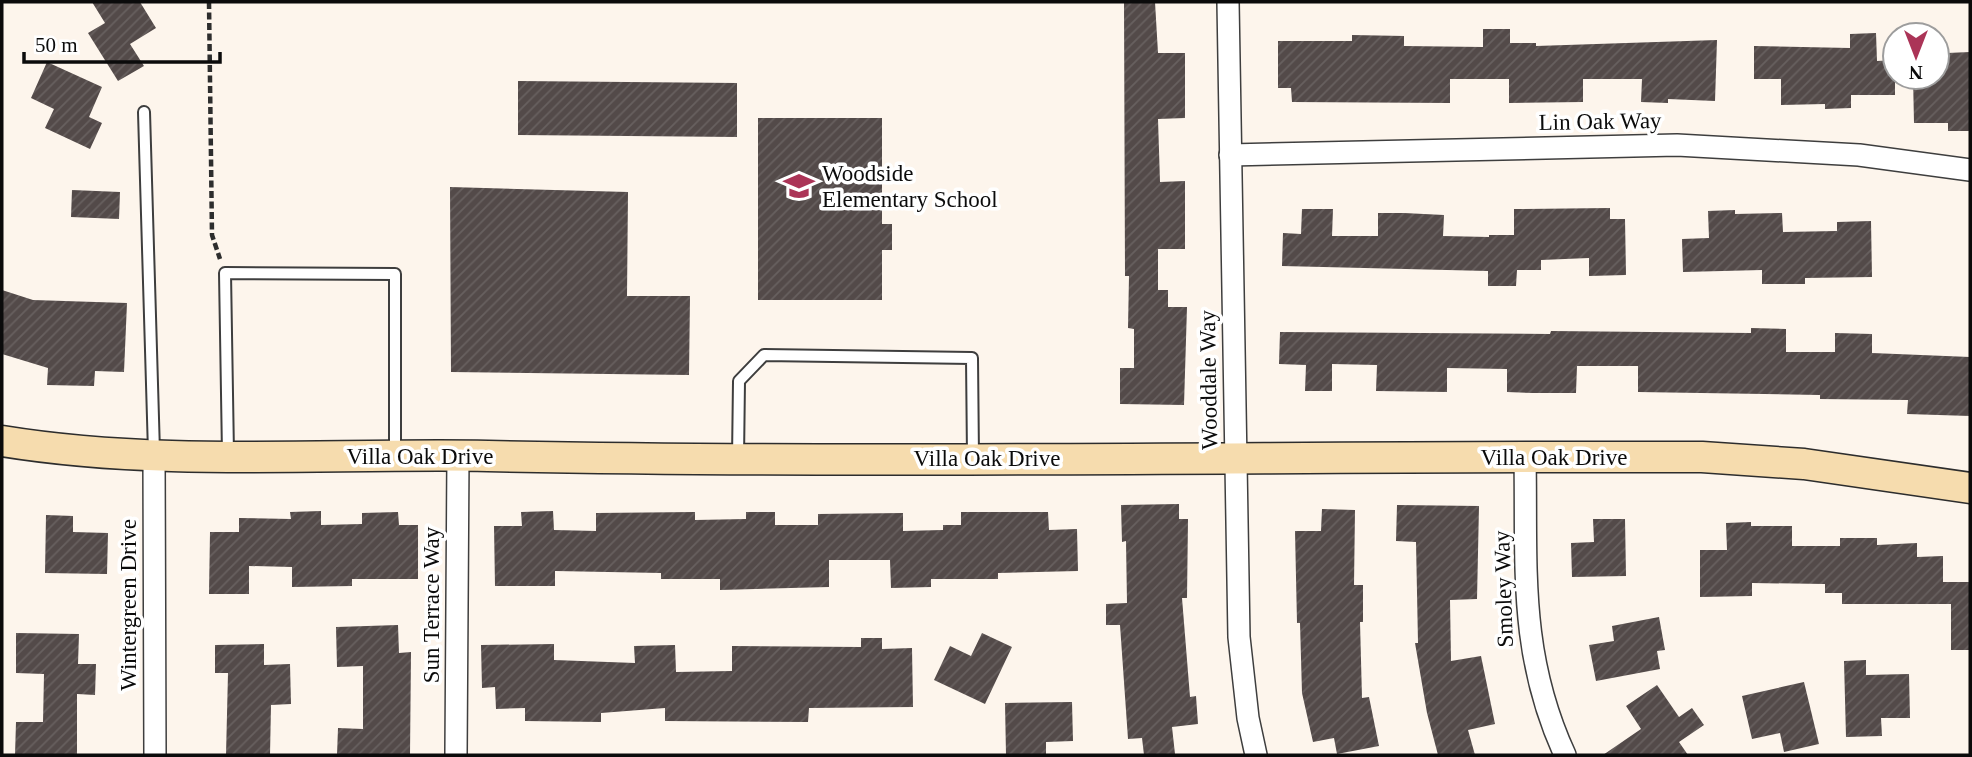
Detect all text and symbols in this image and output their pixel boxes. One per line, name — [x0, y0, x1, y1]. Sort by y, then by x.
scale bar — [24, 21, 220, 65]
north arrow — [1881, 21, 1951, 91]
text: 50 m — [35, 33, 78, 57]
text: N — [1909, 62, 1923, 83]
street label: Lin Oak Way — [1538, 108, 1662, 135]
place label: Woodside Elementary School — [822, 161, 998, 212]
school or university icon: Woodside Elementary School — [782, 169, 816, 203]
street label: Wooddale Way — [1195, 309, 1222, 450]
street label: Villa Oak Drive — [347, 444, 493, 469]
street label: Villa Oak Drive — [1481, 445, 1627, 470]
street label: Villa Oak Drive — [914, 446, 1060, 471]
street label: Wintergreen Drive — [116, 519, 141, 691]
street label: Sun Terrace Way — [419, 526, 444, 683]
street label: Smoley Way — [1489, 529, 1518, 648]

